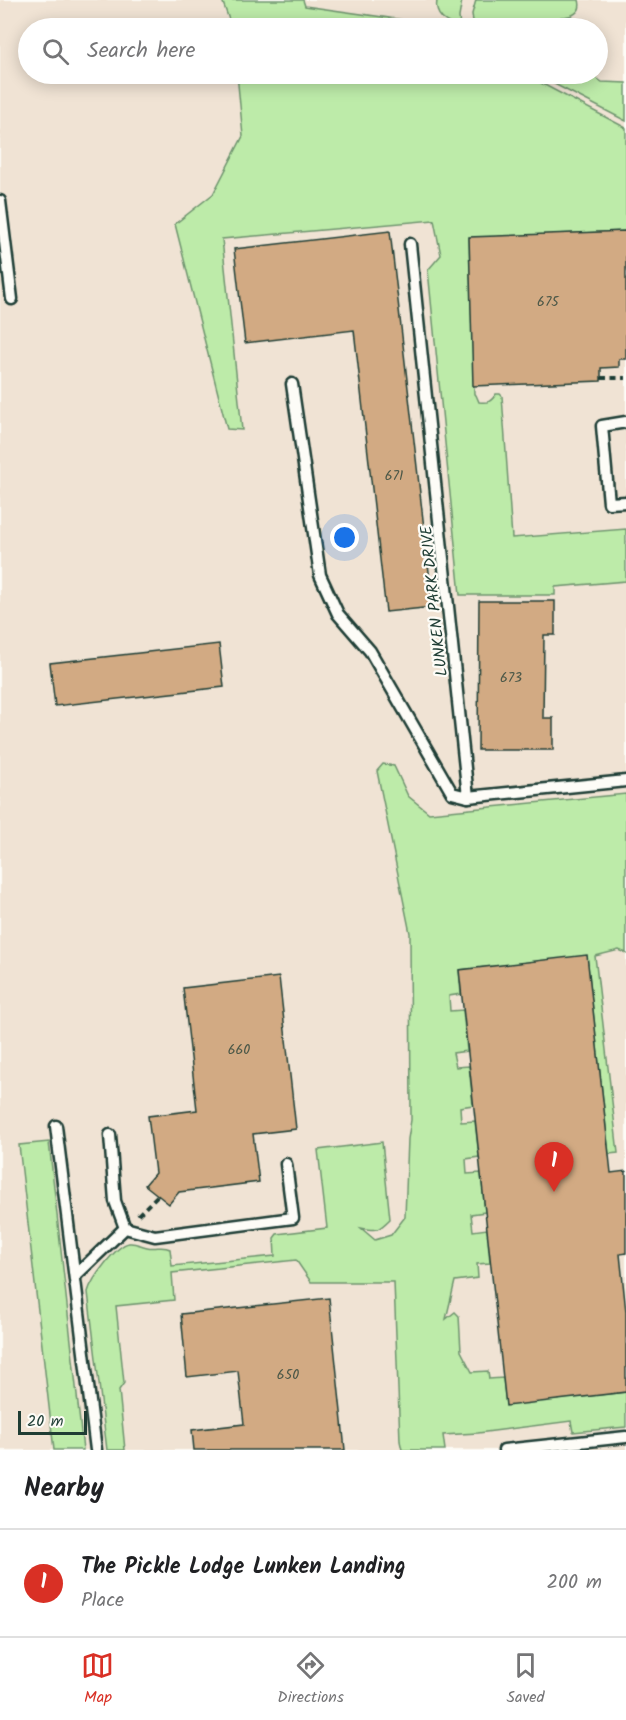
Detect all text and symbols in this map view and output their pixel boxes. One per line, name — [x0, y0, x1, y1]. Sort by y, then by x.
search box — [18, 18, 608, 84]
text: Search here — [87, 34, 195, 69]
icon: search — [39, 35, 72, 68]
house number: 675 — [537, 291, 560, 313]
house number: 671 — [385, 465, 403, 487]
your location — [330, 523, 359, 552]
street label: LUNKEN PARK DRIVE — [414, 524, 455, 677]
house number: 673 — [500, 667, 522, 689]
house number: 660 — [228, 1039, 250, 1061]
pin: 1 — [534, 1142, 574, 1192]
house number: 650 — [277, 1364, 299, 1386]
scale bar — [18, 1408, 87, 1436]
text: 20 m — [27, 1409, 63, 1434]
text: Nearby — [24, 1468, 104, 1510]
text: The Pickle Lodge Lunken Landing — [81, 1550, 406, 1585]
text: 1 — [40, 1567, 47, 1599]
text: 200 m — [546, 1567, 602, 1599]
text: Place — [81, 1585, 124, 1617]
tab: Map — [81, 1649, 114, 1710]
tab: Directions — [277, 1649, 344, 1710]
tab: Saved — [507, 1649, 545, 1710]

